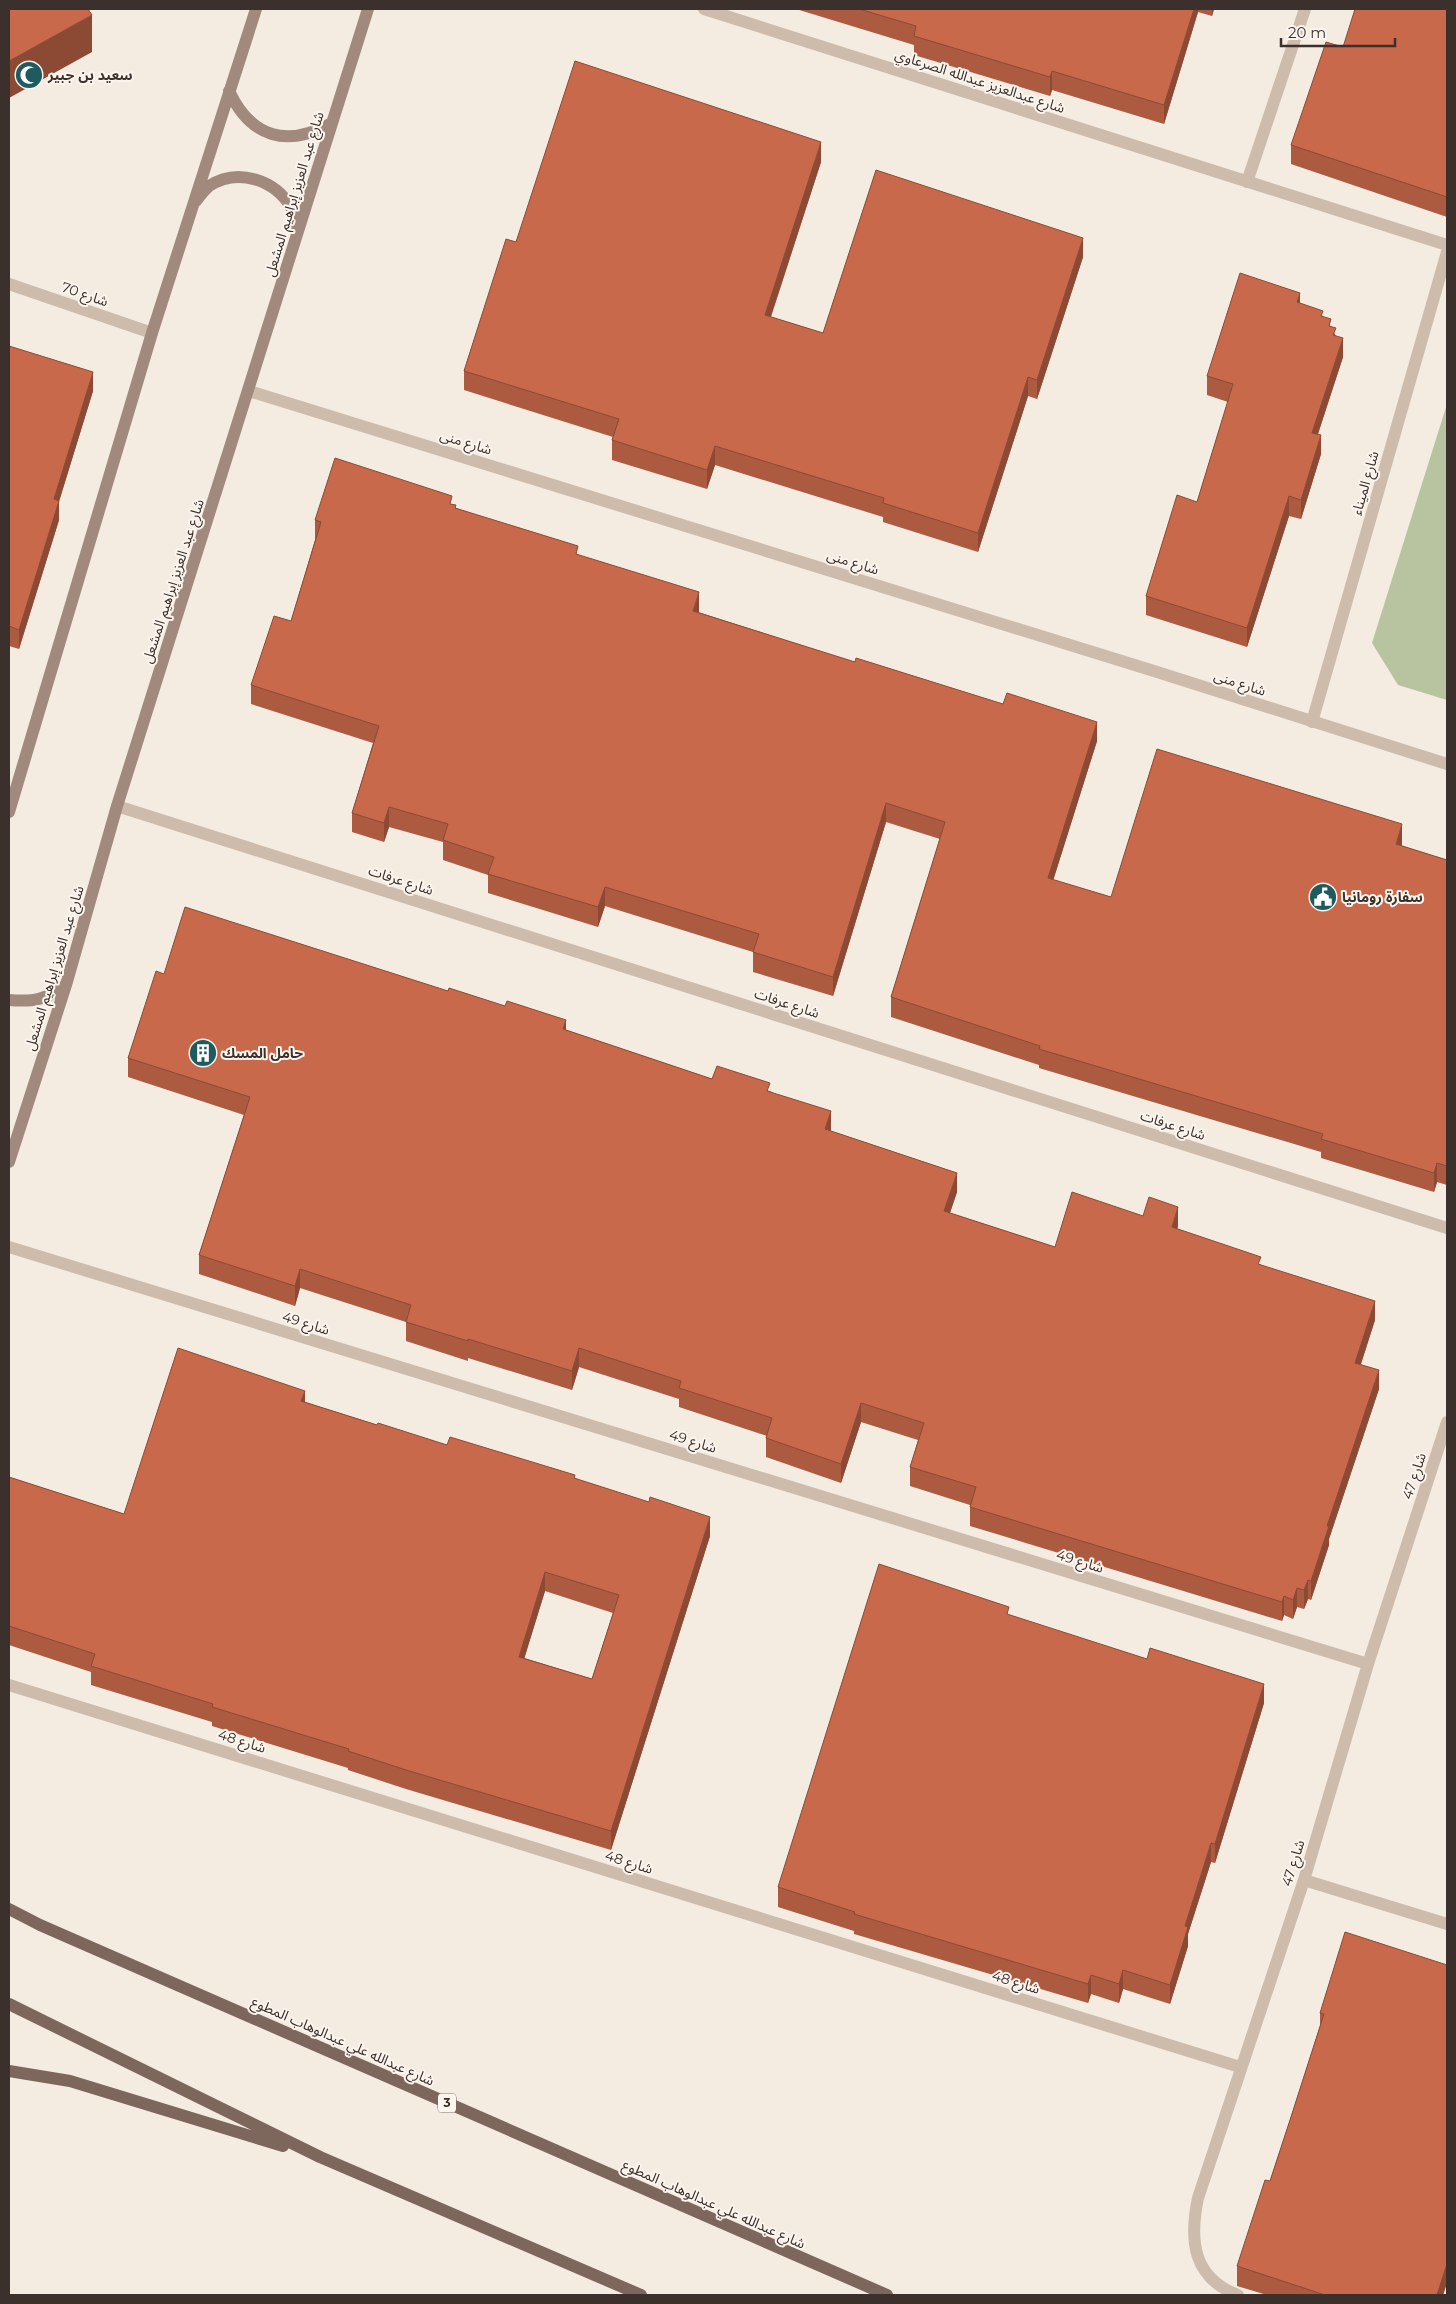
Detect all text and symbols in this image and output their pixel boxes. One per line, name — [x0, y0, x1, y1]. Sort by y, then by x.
scale bar — [1281, 15, 1395, 47]
text: 20 m — [1288, 23, 1326, 42]
street label: شارع عبدالعزيز عبدالله الصرعاوي — [892, 45, 1067, 119]
mosque icon: سعيد بن جبير — [14, 60, 44, 90]
place label: سعيد بن جبير — [47, 66, 133, 84]
street label: شارع عبد العزيز إبراهيم المشعل — [260, 109, 330, 279]
street label: شارع 70 — [59, 278, 111, 312]
street label: شارع منى — [437, 426, 494, 460]
street label: شارع الميناء — [1347, 449, 1385, 518]
street label: شارع عبد العزيز إبراهيم المشعل — [138, 497, 210, 666]
street label: شارع منى — [824, 546, 881, 580]
street label: شارع منى — [1211, 666, 1268, 702]
street label: شارع عرفات — [366, 861, 436, 901]
public building icon: سفارة رومانيا — [1308, 882, 1338, 912]
street label: شارع عبد العزيز إبراهيم المشعل — [20, 883, 90, 1053]
place label: سفارة رومانيا — [1342, 888, 1423, 906]
street label: شارع عرفات — [752, 984, 822, 1024]
building icon: حامل المسك — [188, 1038, 218, 1068]
place label: حامل المسك — [222, 1044, 303, 1062]
street label: شارع عرفات — [1138, 1106, 1208, 1146]
street label: شارع 49 — [280, 1307, 332, 1341]
street label: شارع 49 — [667, 1425, 719, 1459]
street label: شارع 47 — [1398, 1450, 1432, 1502]
street label: شارع 49 — [1054, 1545, 1106, 1579]
street label: شارع 48 — [215, 1725, 268, 1759]
street label: شارع 47 — [1277, 1838, 1311, 1889]
street label: شارع 48 — [602, 1846, 655, 1880]
street label: شارع 48 — [989, 1966, 1042, 2000]
street label: شارع عبدالله علي عبدالوهاب المطوع — [248, 1992, 437, 2092]
road number: 3 — [438, 2094, 456, 2112]
street label: شارع عبدالله علي عبدالوهاب المطوع — [619, 2155, 808, 2255]

